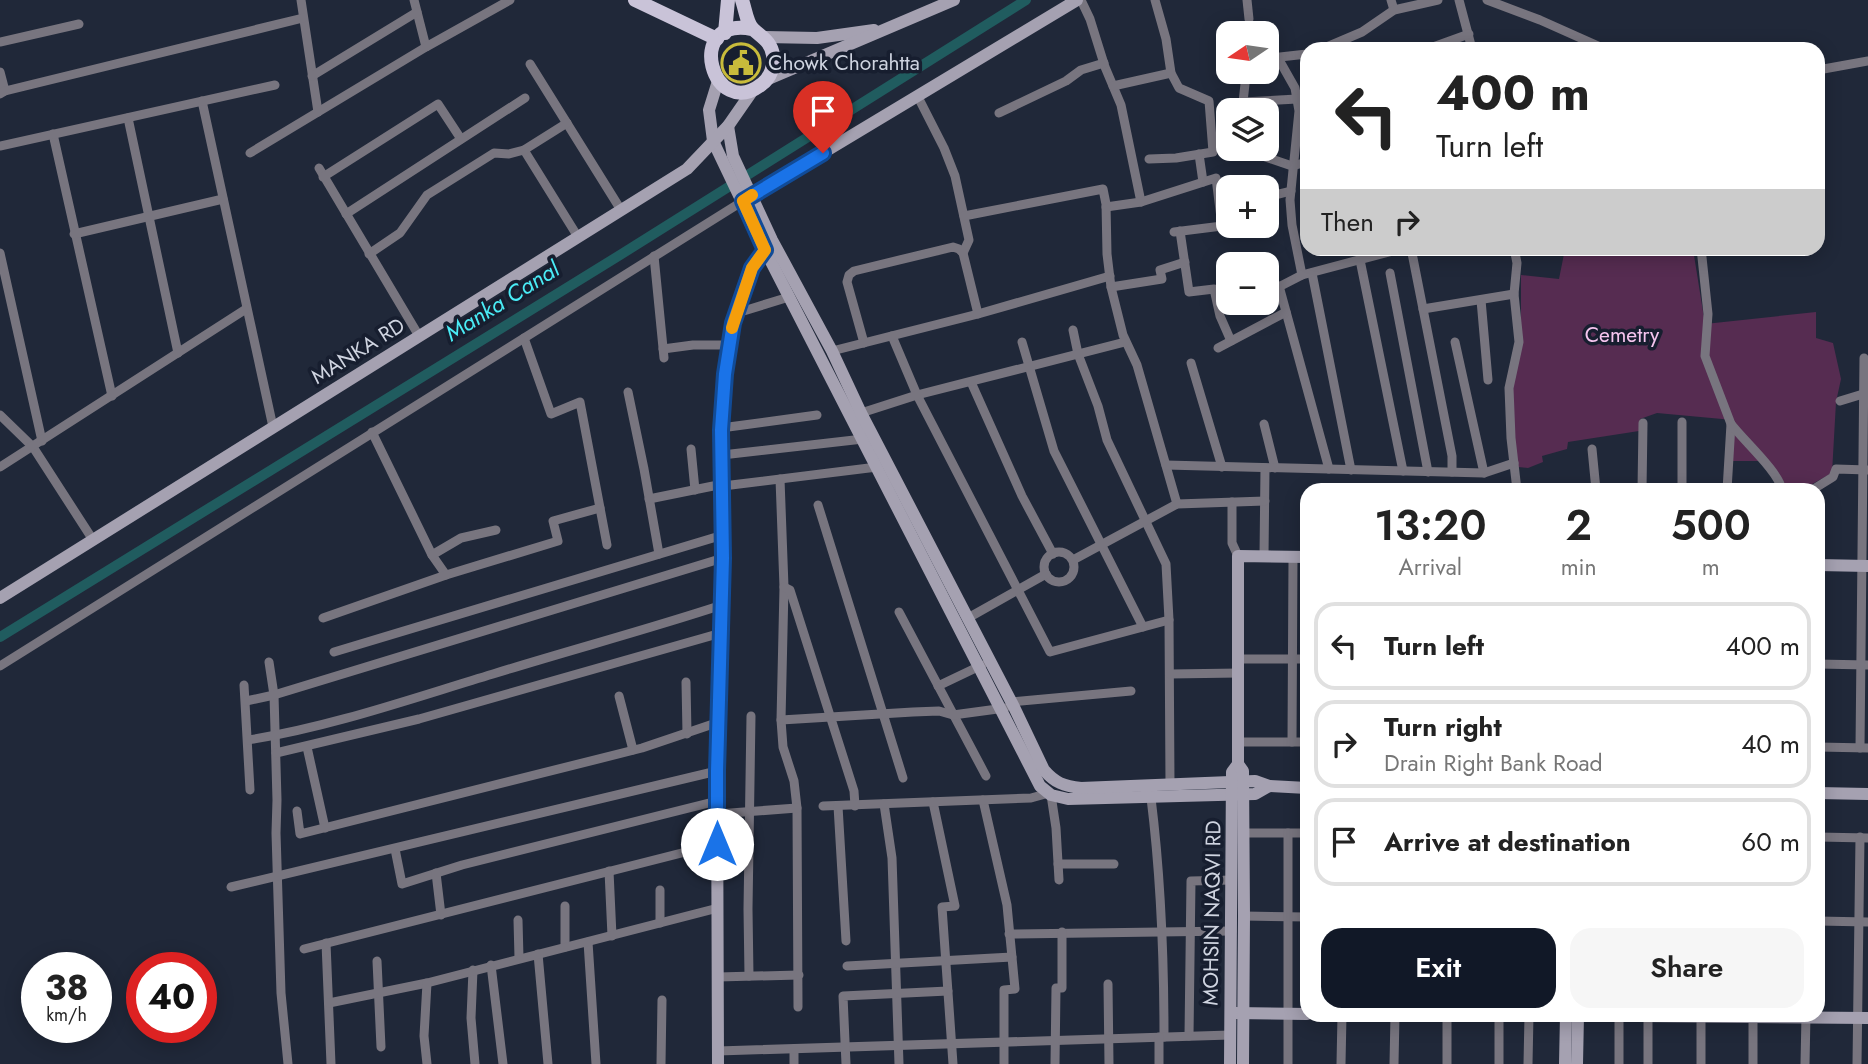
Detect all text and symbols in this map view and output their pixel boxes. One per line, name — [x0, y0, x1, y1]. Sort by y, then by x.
north arrow — [1216, 21, 1279, 84]
map controls — [1216, 21, 1279, 315]
public building icon: Chowk Chorahtta — [720, 42, 762, 84]
place label: Chowk Chorahtta — [768, 48, 920, 78]
text: 400 m — [1436, 58, 1590, 128]
icon: left — [1321, 70, 1412, 161]
pin — [793, 81, 853, 153]
icon: arrive — [804, 92, 842, 130]
button: layers — [1216, 98, 1279, 161]
text: Turn left — [1436, 123, 1543, 169]
button: + — [1216, 175, 1279, 238]
text: Then — [1321, 203, 1374, 241]
icon: right — [1388, 203, 1426, 241]
water label: Manka Canal — [438, 252, 567, 350]
button: − — [1216, 252, 1279, 315]
street label: MANKA RD — [305, 310, 411, 392]
park label: Cemetry — [1585, 320, 1660, 350]
text: 13:20 — [1374, 495, 1487, 556]
text: 2 — [1565, 495, 1592, 556]
text: 500 — [1671, 495, 1751, 556]
text: Arrival — [1399, 550, 1462, 584]
text: min — [1561, 550, 1597, 584]
text: m — [1702, 550, 1720, 584]
icon: left — [1325, 627, 1363, 665]
text: Turn left — [1384, 627, 1484, 665]
text: 400 m — [1726, 627, 1800, 665]
text: Turn right — [1384, 708, 1502, 746]
icon: right — [1325, 725, 1363, 763]
text: 40 m — [1741, 725, 1800, 763]
text: Drain Right Bank Road — [1384, 746, 1603, 780]
position arrow — [680, 807, 754, 881]
street label: MOHSIN NAQVI RD — [1195, 820, 1229, 1006]
icon: arrive — [1325, 823, 1363, 861]
text: Arrive at destination — [1384, 823, 1631, 861]
text: 60 m — [1741, 823, 1800, 861]
button: Exit — [1321, 928, 1556, 1008]
button: Share — [1570, 928, 1804, 1008]
speed limit sign: 40 — [126, 952, 217, 1043]
text: 38 — [45, 963, 88, 1013]
text: km/h — [46, 1002, 87, 1028]

